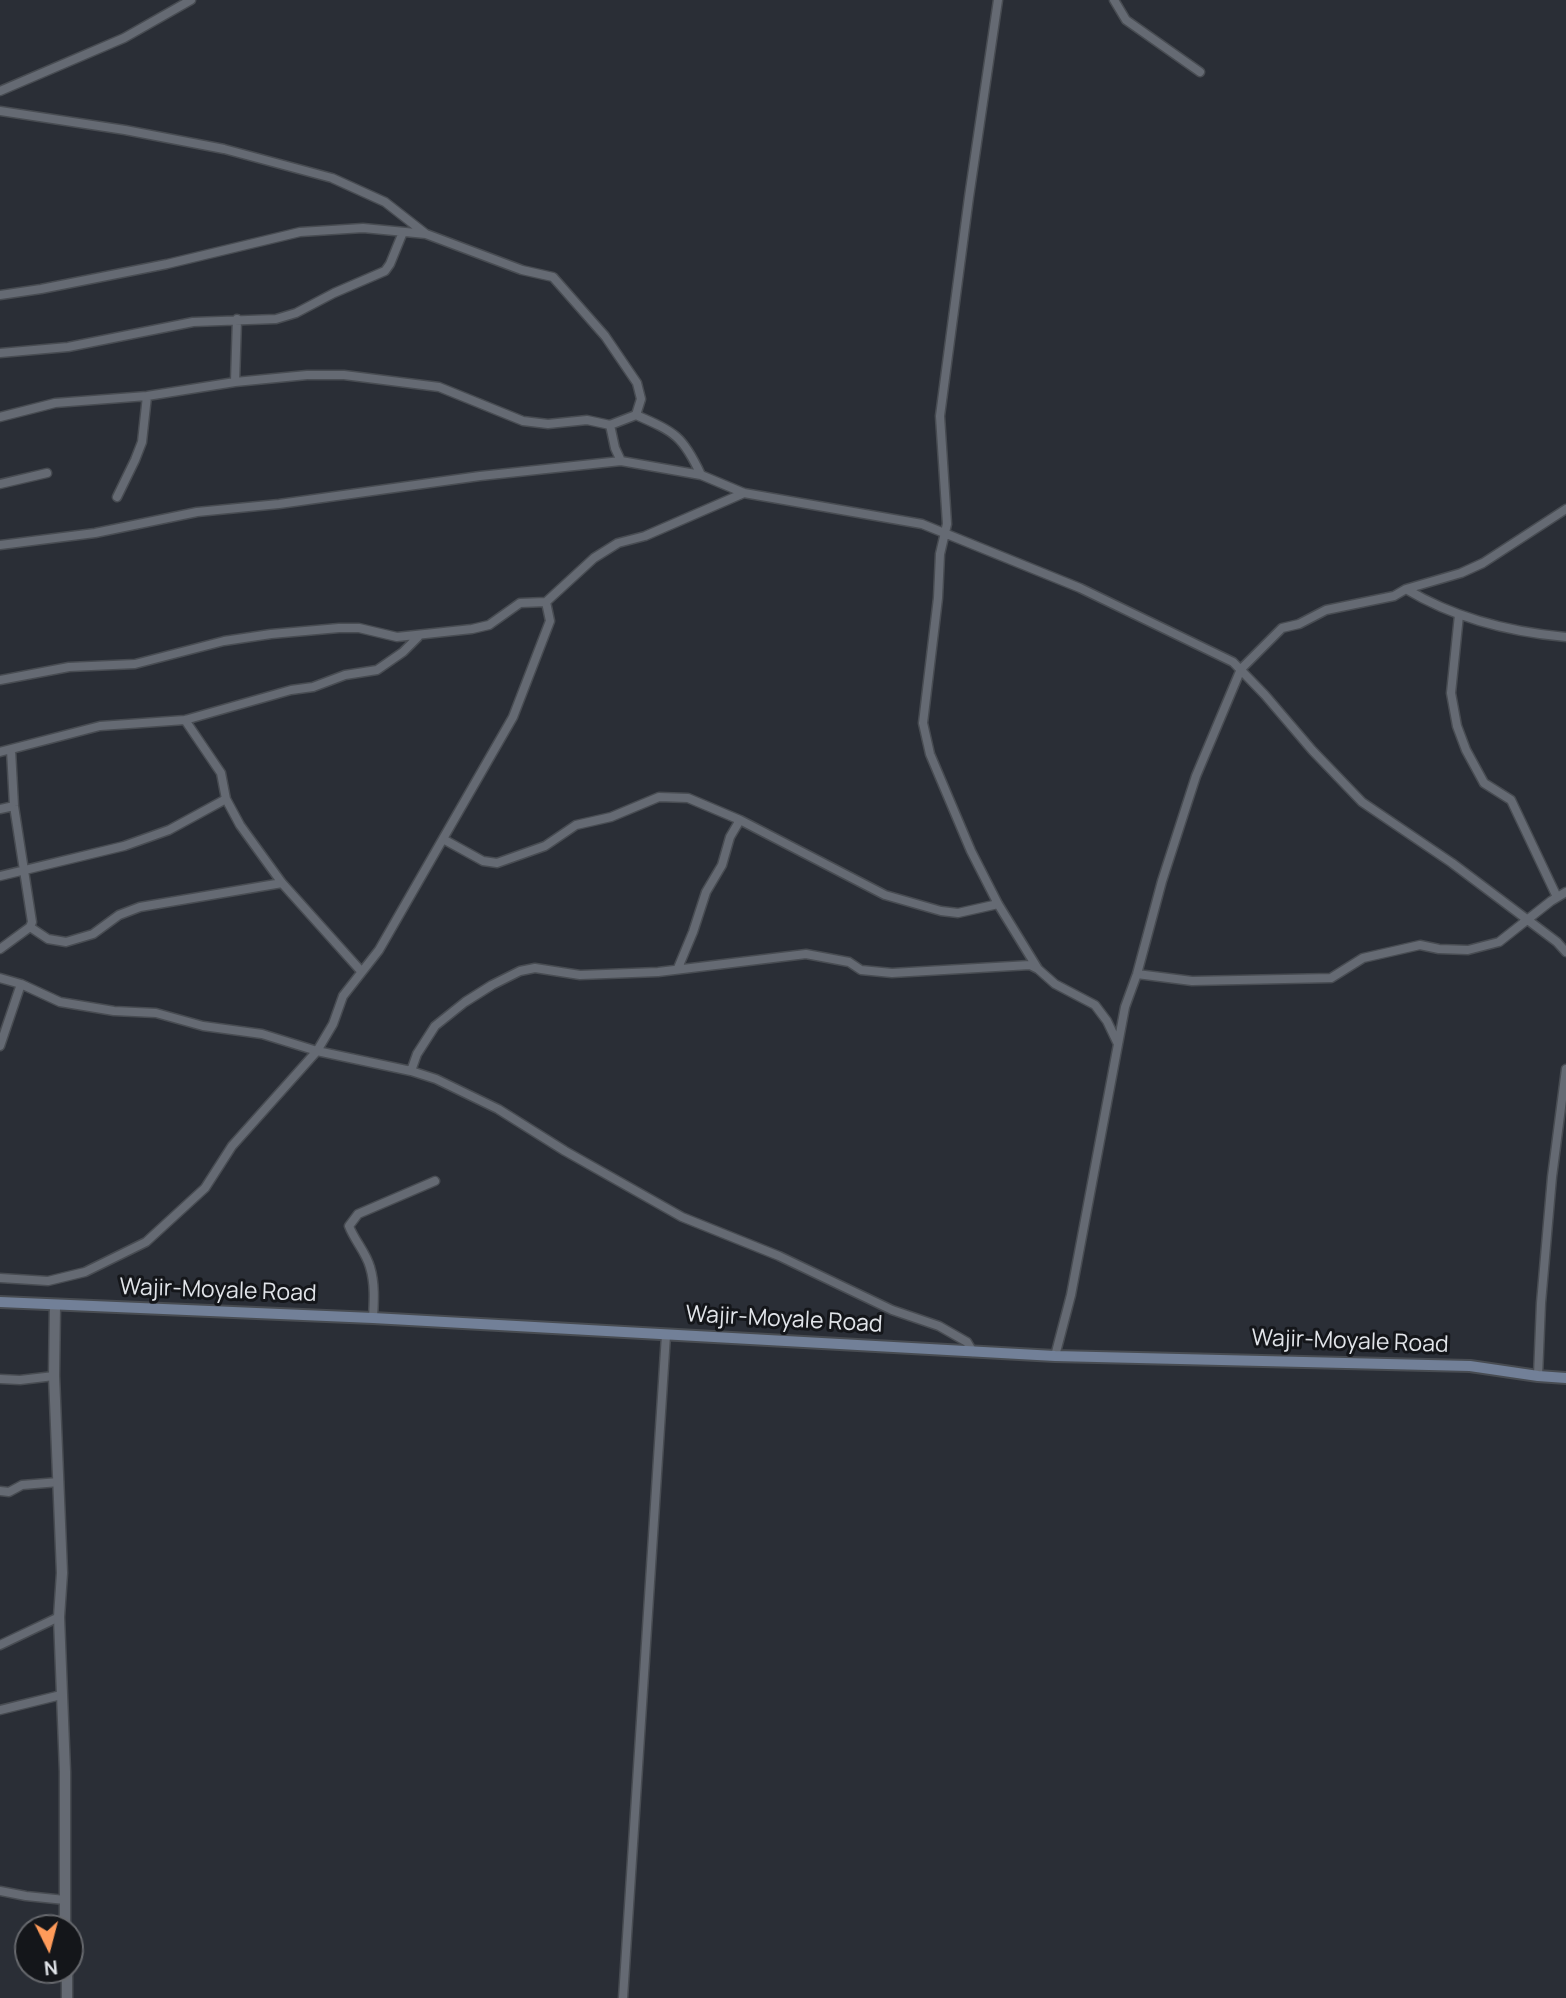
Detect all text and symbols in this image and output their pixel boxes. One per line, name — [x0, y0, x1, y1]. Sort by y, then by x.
street label: Wajir-Moyale Road — [119, 1274, 317, 1308]
street label: Wajir-Moyale Road — [685, 1301, 883, 1339]
street label: Wajir-Moyale Road — [1251, 1325, 1449, 1359]
north arrow — [14, 1914, 84, 1984]
text: N — [43, 1954, 59, 1982]

